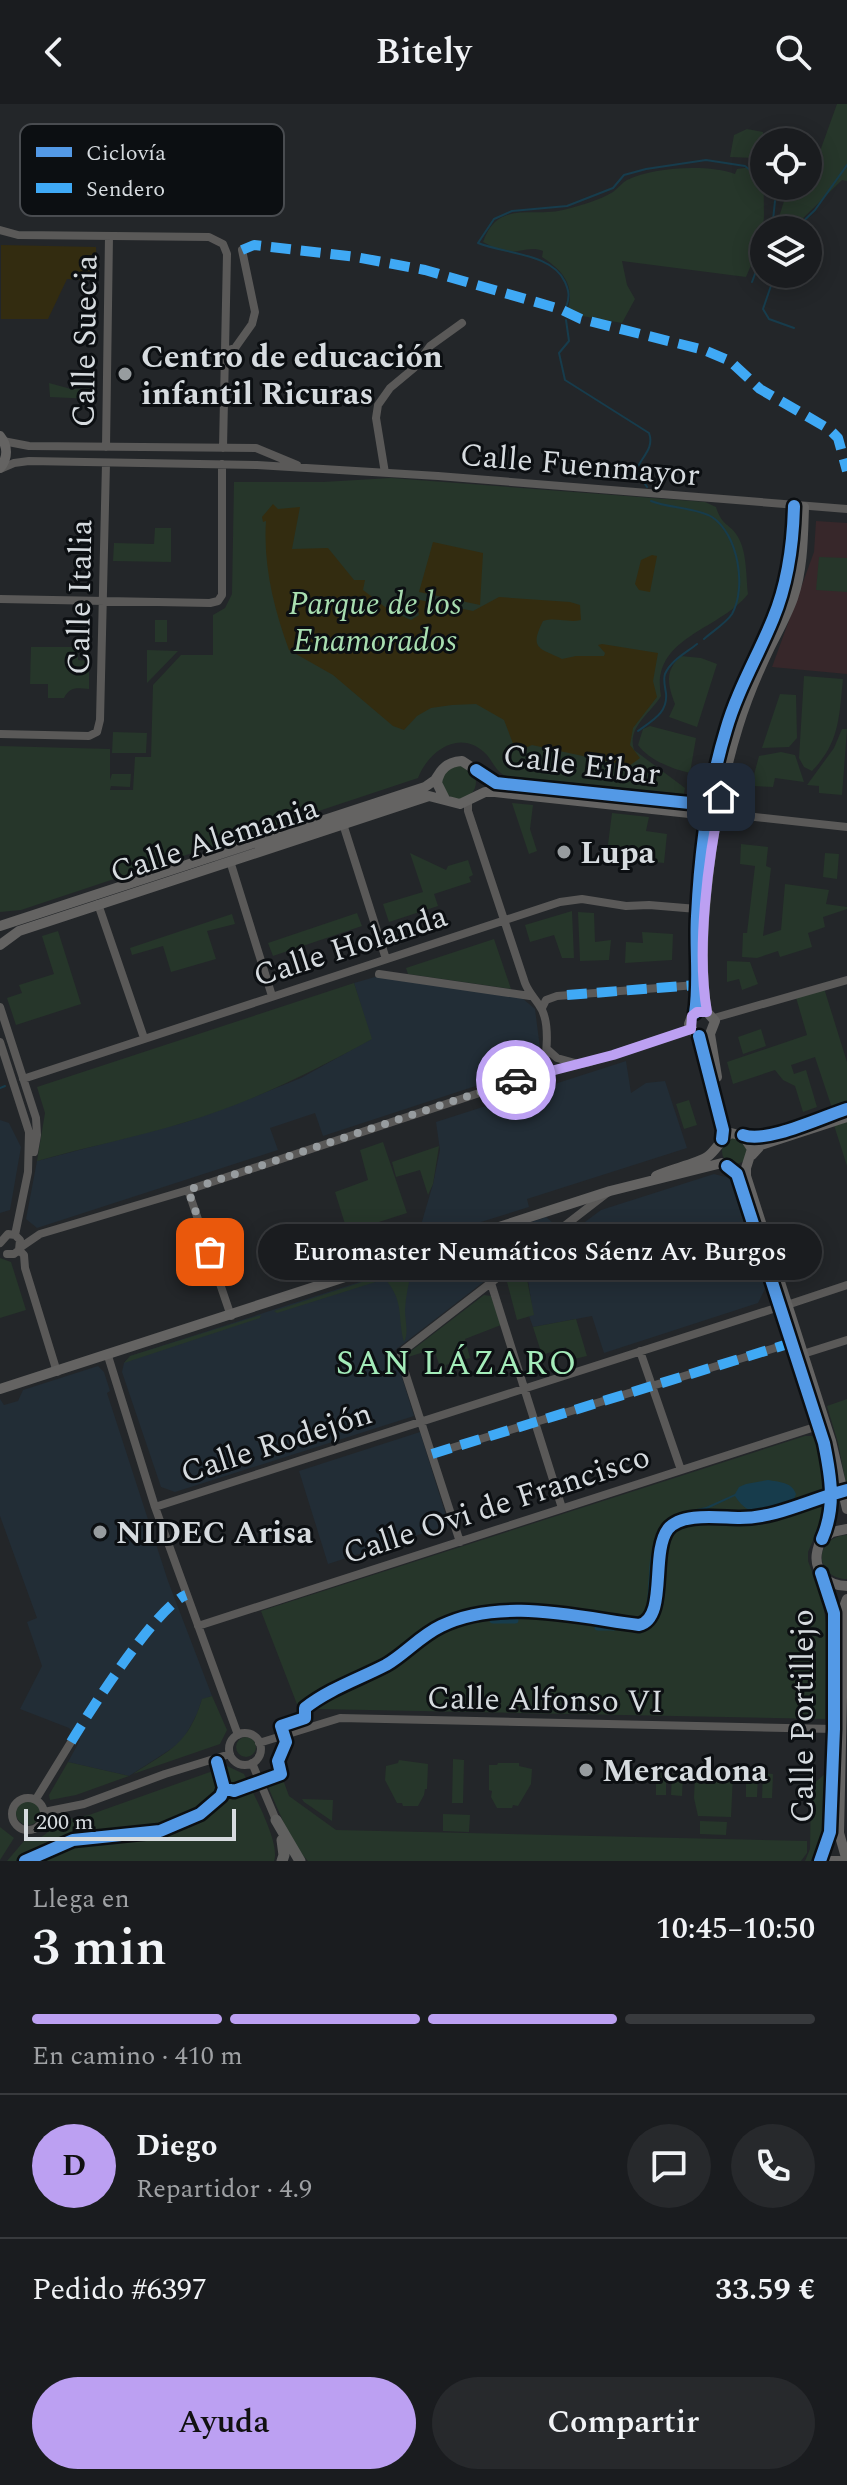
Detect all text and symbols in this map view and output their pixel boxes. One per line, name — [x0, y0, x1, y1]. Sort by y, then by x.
text: Bitely — [376, 25, 471, 80]
icon: back — [32, 30, 76, 74]
icon: search — [771, 30, 815, 74]
legend — [20, 124, 284, 216]
map controls — [750, 128, 822, 288]
button: locate — [750, 128, 822, 200]
text: Ciclovía — [86, 137, 166, 170]
text: Sendero — [86, 173, 165, 206]
button: layers — [750, 216, 822, 288]
street label: Calle Suecia — [59, 254, 112, 428]
place label: Centro de educación infantil Ricuras — [141, 333, 443, 419]
marker: Centro de educación infantil Ricuras — [116, 365, 134, 383]
street label: Calle Fuenmayor — [458, 431, 702, 500]
street label: Calle Italia — [55, 519, 106, 675]
park label: Parque de los Enamorados — [289, 580, 461, 666]
street label: Calle Eibar — [500, 732, 663, 799]
pin — [687, 763, 755, 831]
icon: home — [699, 775, 743, 819]
street label: Calle Alemania — [104, 784, 325, 897]
place label: Lupa — [580, 829, 656, 878]
marker: Lupa — [555, 843, 573, 861]
street label: Calle Holanda — [247, 892, 454, 1001]
courier — [476, 1040, 556, 1120]
icon: car — [494, 1058, 538, 1102]
pin — [176, 1218, 244, 1286]
callout: Euromaster Neumáticos Sáenz Av. Burgos — [258, 1224, 822, 1280]
icon: bag — [188, 1230, 232, 1274]
text: Euromaster Neumáticos Sáenz Av. Burgos — [293, 1232, 787, 1272]
district label: SAN LÁZARO — [336, 1338, 578, 1390]
street label: Calle Rodejón — [174, 1389, 379, 1497]
street label: Calle Ovi de Francisco — [337, 1433, 656, 1578]
place label: NIDEC Arisa — [116, 1509, 313, 1558]
marker: NIDEC Arisa — [91, 1523, 109, 1541]
street label: Calle Portillejo — [779, 1609, 828, 1823]
street label: Calle Alfonso VI — [426, 1674, 664, 1727]
place label: Mercadona — [602, 1747, 768, 1796]
marker: Mercadona — [577, 1761, 595, 1779]
scale bar — [24, 1805, 236, 1841]
text: 200 m — [36, 1806, 93, 1839]
text: Llega en — [32, 1879, 130, 1919]
text: 10:45–10:50 — [656, 1906, 815, 1952]
text: 3 min — [32, 1909, 167, 1988]
text: En camino · 410 m — [32, 2036, 243, 2076]
text: Diego — [136, 2123, 217, 2169]
button: chat — [627, 2124, 711, 2208]
button: phone — [731, 2124, 815, 2208]
text: D — [62, 2143, 86, 2189]
text: Repartidor · 4.9 — [136, 2169, 312, 2209]
text: Pedido #6397 — [32, 2267, 207, 2313]
text: 33.59 € — [715, 2267, 815, 2313]
button: Ayuda — [32, 2377, 416, 2469]
button: Compartir — [432, 2377, 815, 2469]

